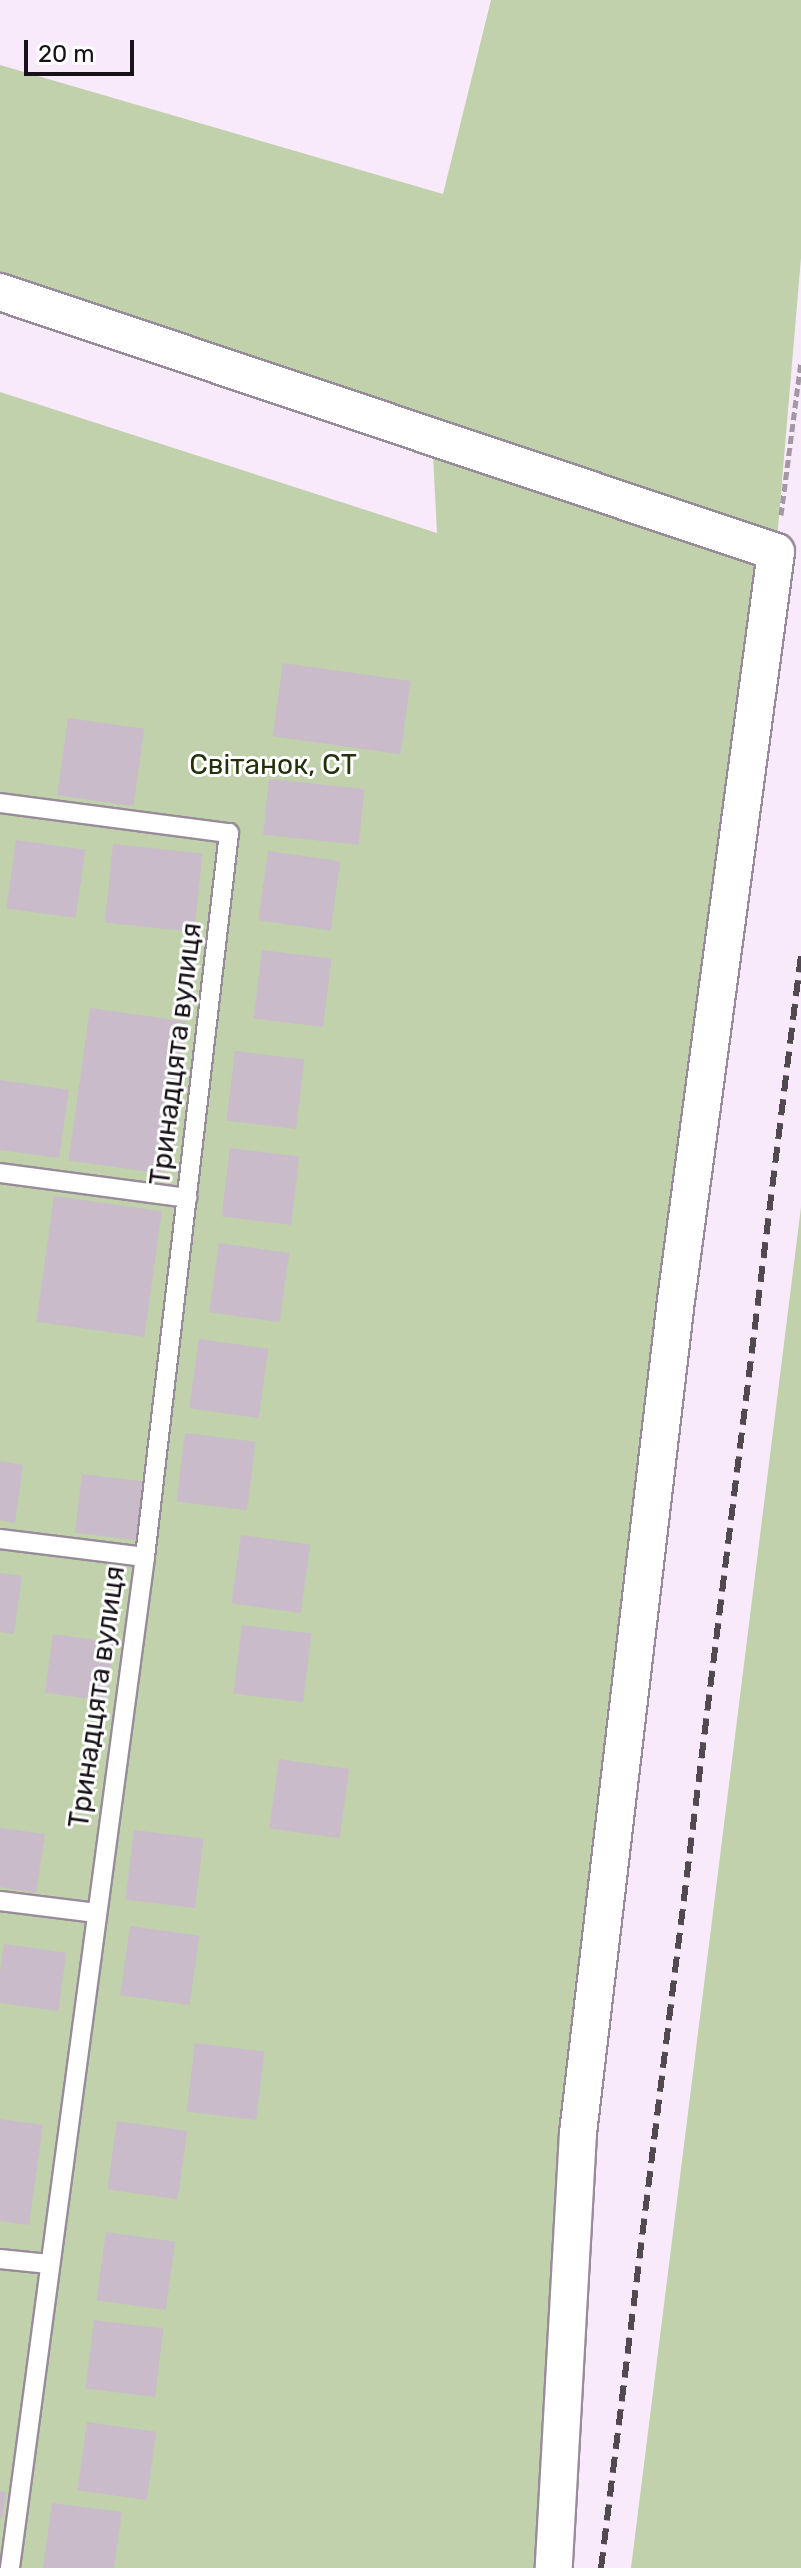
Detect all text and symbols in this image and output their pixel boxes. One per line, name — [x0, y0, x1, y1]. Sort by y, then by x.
scale bar — [28, 24, 138, 74]
text: 20 m — [38, 40, 95, 68]
park label: Світанок, СТ — [189, 748, 357, 782]
street label: Тринадцята вулиця — [143, 921, 209, 1187]
street label: Тринадцята вулиця — [62, 1564, 132, 1830]

